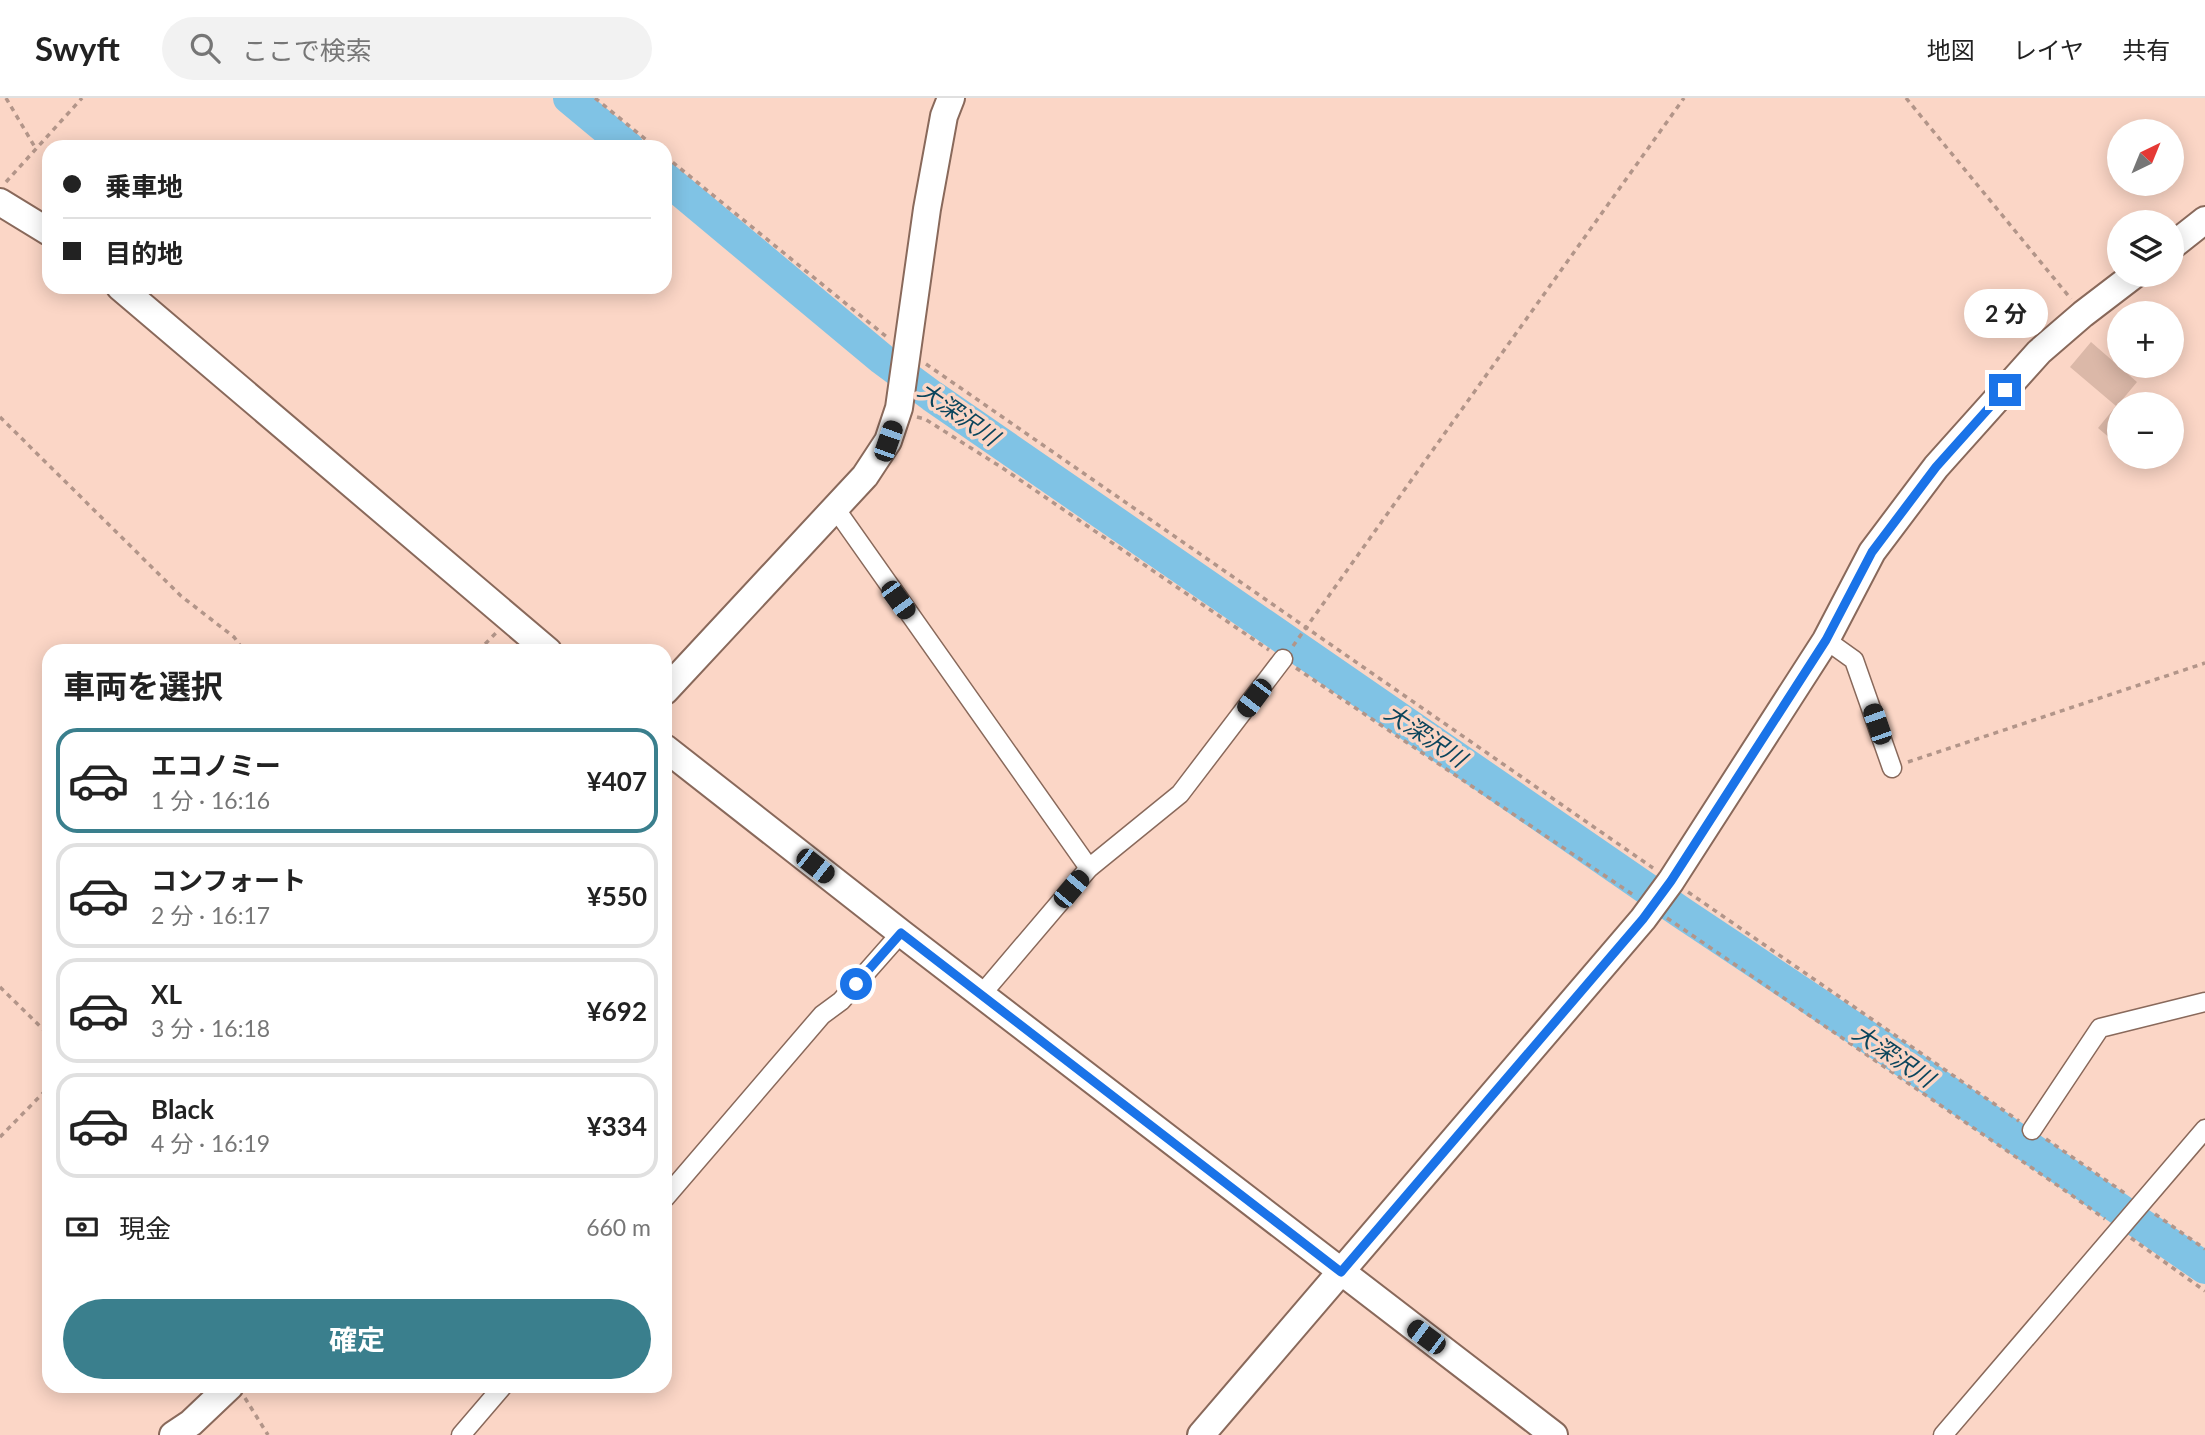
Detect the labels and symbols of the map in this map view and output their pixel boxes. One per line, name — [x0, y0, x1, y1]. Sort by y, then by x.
north arrow — [2107, 119, 2184, 196]
callout: 2 分 — [1963, 288, 2047, 338]
route end — [1989, 374, 2021, 406]
water label: 大深沢川 — [913, 375, 1007, 453]
car — [872, 418, 905, 464]
car — [878, 577, 919, 623]
car — [1233, 675, 1276, 721]
water label: 大深沢川 — [1380, 698, 1474, 774]
car — [1861, 701, 1894, 747]
car — [792, 845, 839, 887]
car — [1050, 866, 1093, 912]
route start — [840, 968, 872, 1000]
water label: 大深沢川 — [1848, 1018, 1942, 1094]
car — [1403, 1316, 1450, 1358]

